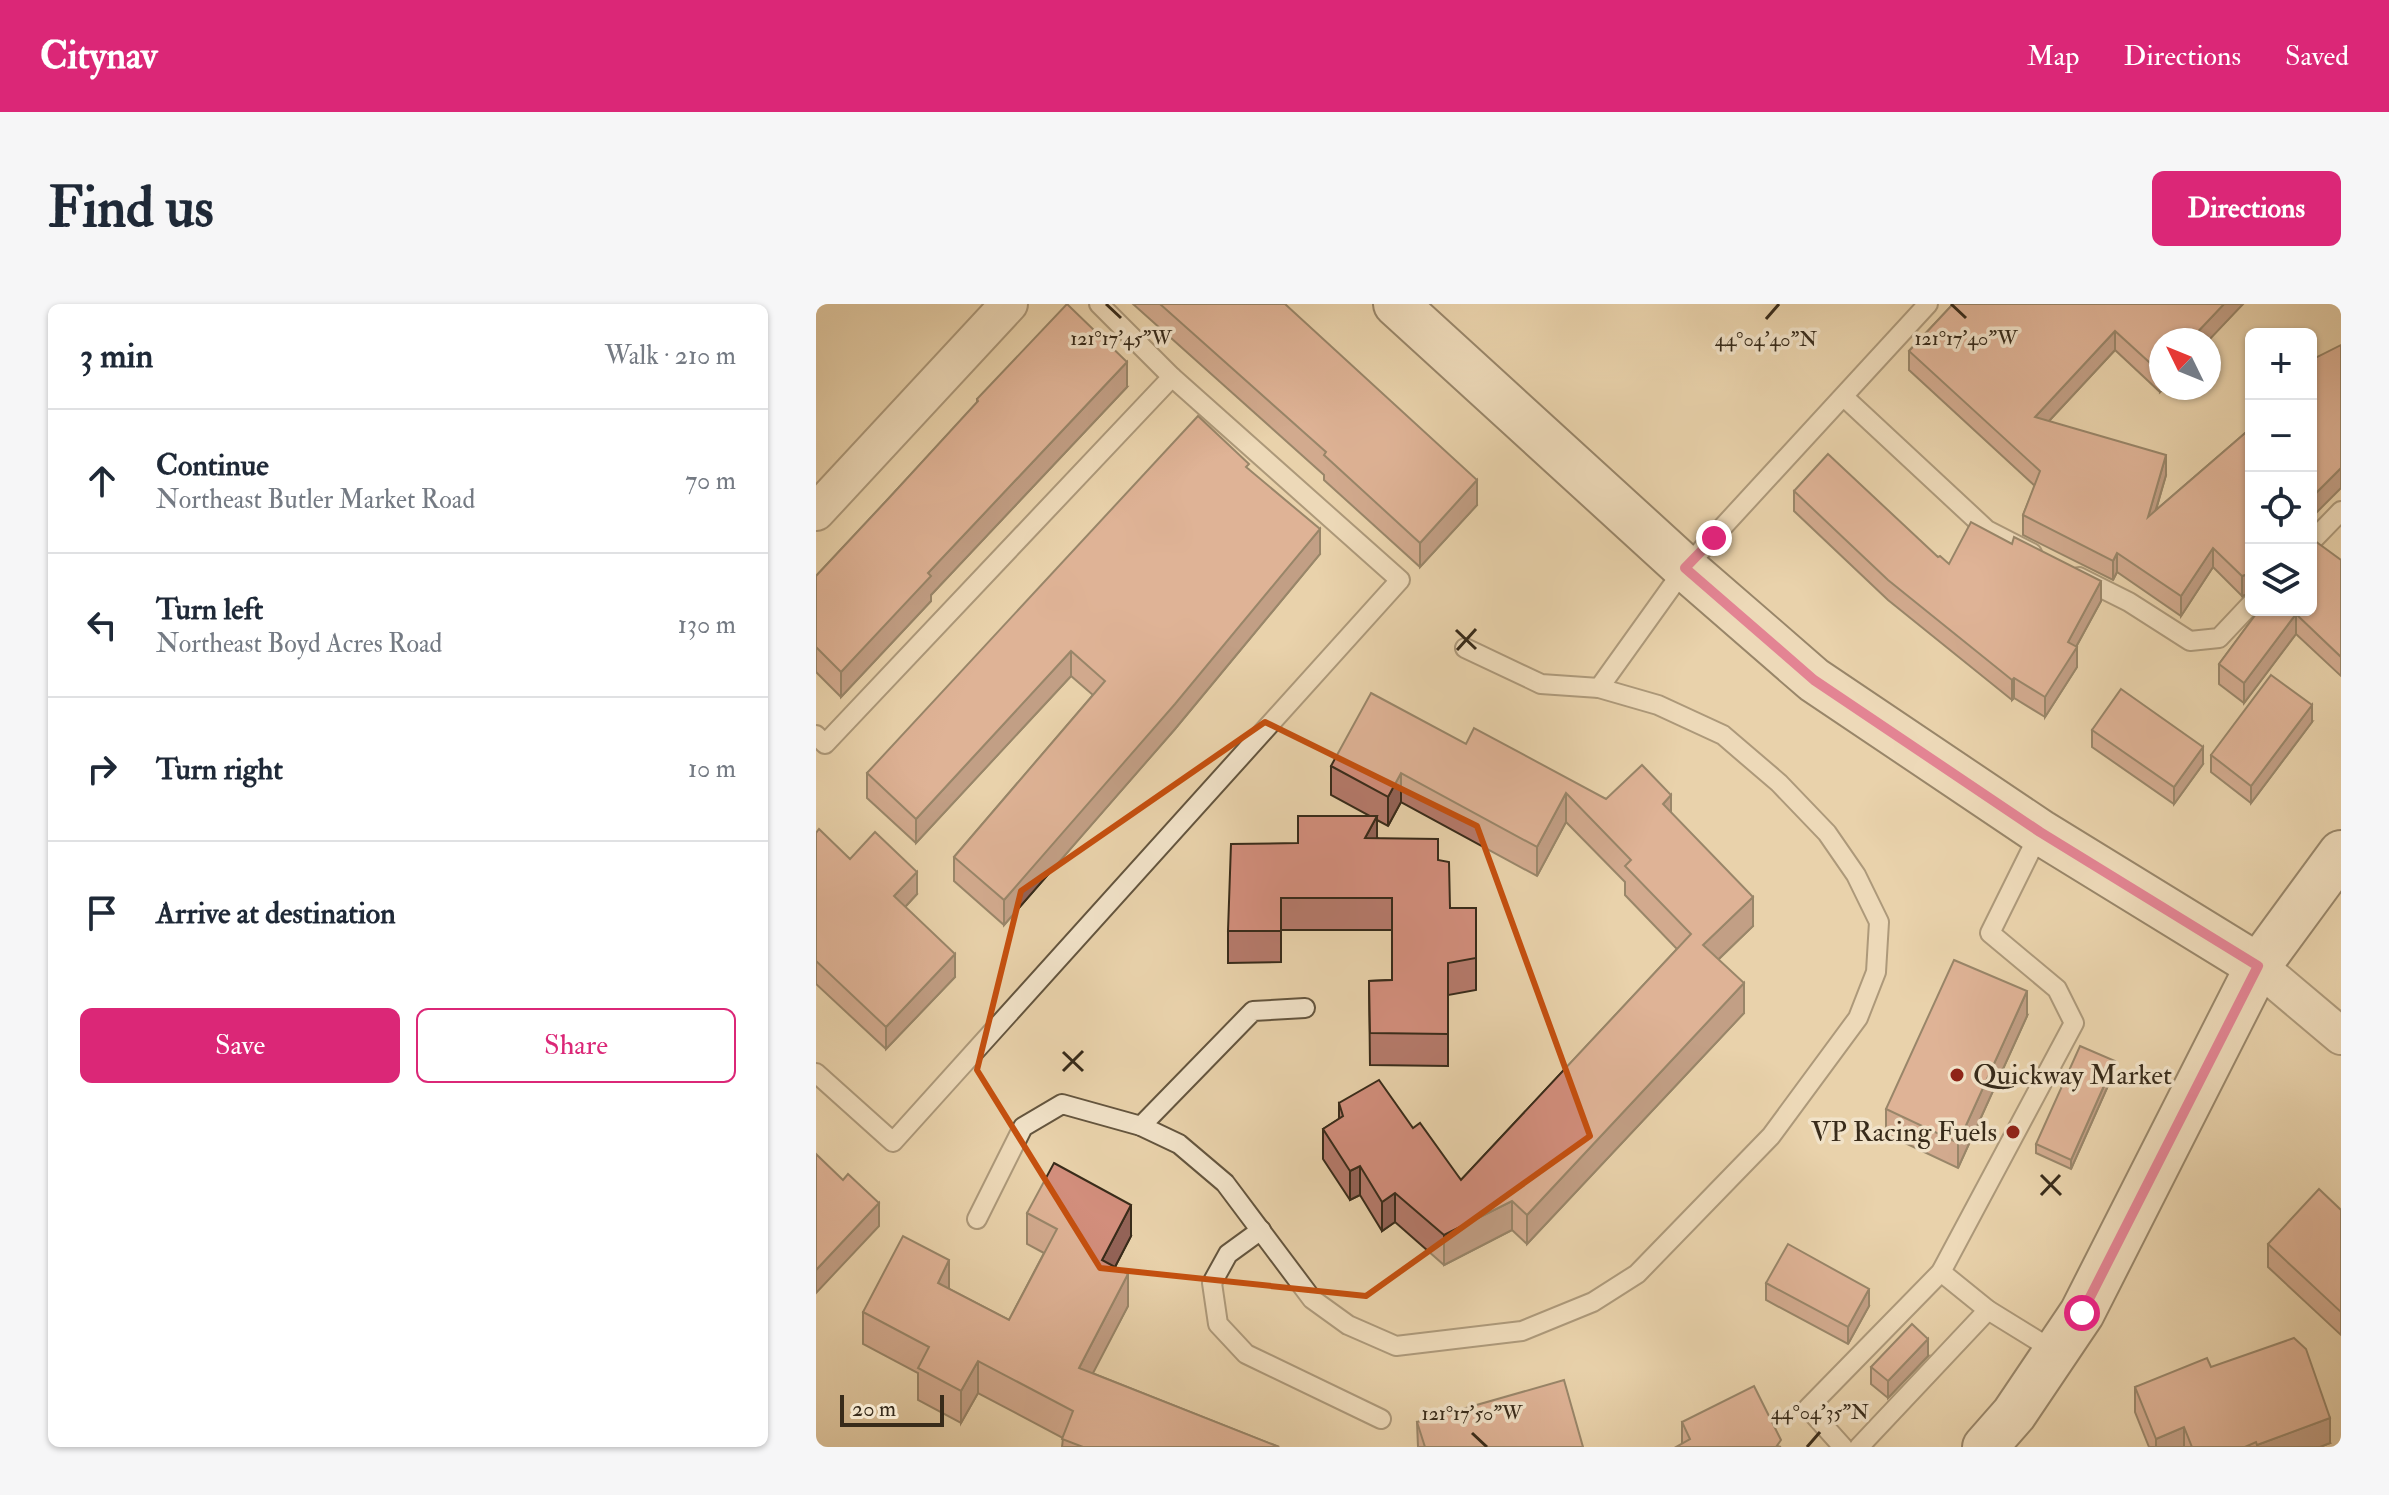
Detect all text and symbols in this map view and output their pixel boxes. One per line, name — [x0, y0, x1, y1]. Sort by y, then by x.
text: Citynav — [40, 32, 157, 80]
text: Map — [2027, 39, 2080, 74]
text: Directions — [2124, 39, 2241, 74]
text: Saved — [2285, 39, 2349, 74]
button: Directions — [2152, 171, 2341, 246]
text: Find us — [48, 173, 214, 244]
text: 121°17'45"W — [1070, 326, 1172, 351]
text: 121°17'40"W — [1914, 326, 2018, 351]
text: 44°04'40"N — [1715, 327, 1817, 352]
north arrow — [2149, 328, 2221, 400]
map controls — [2245, 328, 2317, 616]
button: + — [2245, 328, 2317, 400]
text: 3 min — [80, 335, 153, 378]
text: Walk · 210 m — [605, 340, 736, 372]
button: − — [2245, 400, 2317, 472]
text: Continue — [156, 447, 269, 484]
icon: ahead — [80, 459, 124, 503]
text: 70 m — [685, 465, 736, 497]
button: locate — [2245, 472, 2317, 544]
text: Northeast Butler Market Road — [156, 484, 475, 516]
route end — [1696, 520, 1732, 556]
button: layers — [2245, 544, 2317, 616]
text: Turn left — [156, 591, 263, 628]
icon: left — [80, 603, 124, 647]
text: 130 m — [678, 609, 736, 641]
text: Northeast Boyd Acres Road — [156, 628, 442, 660]
icon: right — [80, 747, 124, 791]
text: Turn right — [156, 751, 283, 788]
text: 10 m — [688, 753, 736, 785]
icon: arrive — [80, 891, 124, 935]
text: Arrive at destination — [156, 895, 396, 932]
button: Save — [80, 1008, 400, 1083]
button: Share — [416, 1008, 736, 1083]
place label: Quickway Market — [1973, 1058, 2172, 1093]
marker: Quickway Market — [1948, 1066, 1966, 1084]
place label: VP Racing Fuels — [1811, 1115, 1997, 1150]
marker: VP Racing Fuels — [2004, 1123, 2022, 1141]
route start — [2064, 1295, 2100, 1331]
scale bar — [840, 1391, 944, 1427]
text: 20 m — [852, 1395, 896, 1423]
text: 44°04'35"N — [1771, 1400, 1869, 1425]
text: 121°17'50"W — [1422, 1401, 1523, 1426]

